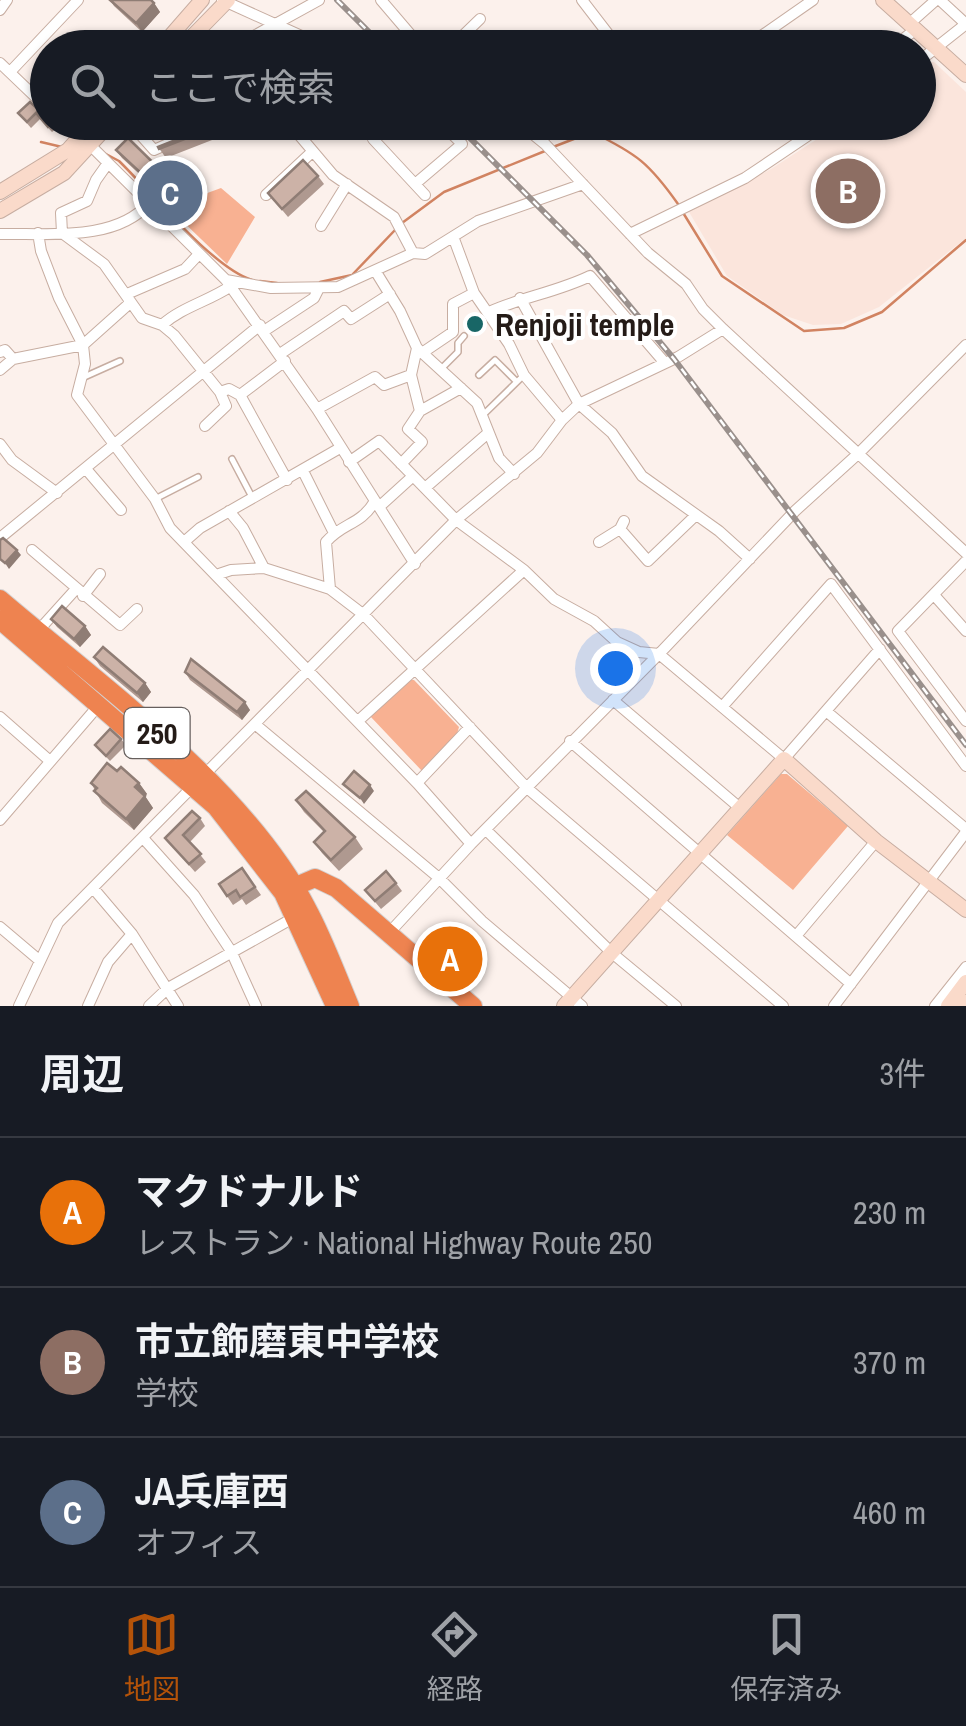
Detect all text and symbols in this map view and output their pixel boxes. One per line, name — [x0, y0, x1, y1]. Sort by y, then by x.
search box — [30, 30, 936, 140]
icon: search — [65, 58, 120, 113]
text: ここで検索 — [145, 62, 335, 113]
pin: B — [816, 154, 880, 228]
pin: C — [138, 156, 202, 230]
place label: Renjoji temple — [495, 303, 674, 346]
marker: Renjoji temple — [464, 313, 486, 335]
your location — [590, 643, 641, 694]
road number: 250 — [124, 708, 190, 758]
pin: A — [418, 922, 482, 996]
text: 周辺 — [40, 1046, 124, 1102]
text: 3件 — [879, 1052, 926, 1095]
text: マクドナルド — [135, 1166, 363, 1217]
text: A — [63, 1191, 82, 1234]
text: 230 m — [853, 1191, 926, 1234]
text: レストラン · National Highway Route 250 — [135, 1221, 652, 1264]
text: 市立飾磨東中学校 — [135, 1316, 439, 1367]
text: B — [63, 1341, 82, 1384]
text: 370 m — [853, 1341, 926, 1384]
text: 学校 — [135, 1371, 199, 1414]
text: JA兵庫西 — [135, 1466, 289, 1517]
text: C — [63, 1491, 82, 1534]
text: 460 m — [853, 1491, 926, 1534]
text: オフィス — [135, 1521, 262, 1564]
tab: 地図 — [124, 1607, 180, 1708]
tab: 経路 — [427, 1607, 483, 1708]
tab: 保存済み — [730, 1607, 842, 1708]

